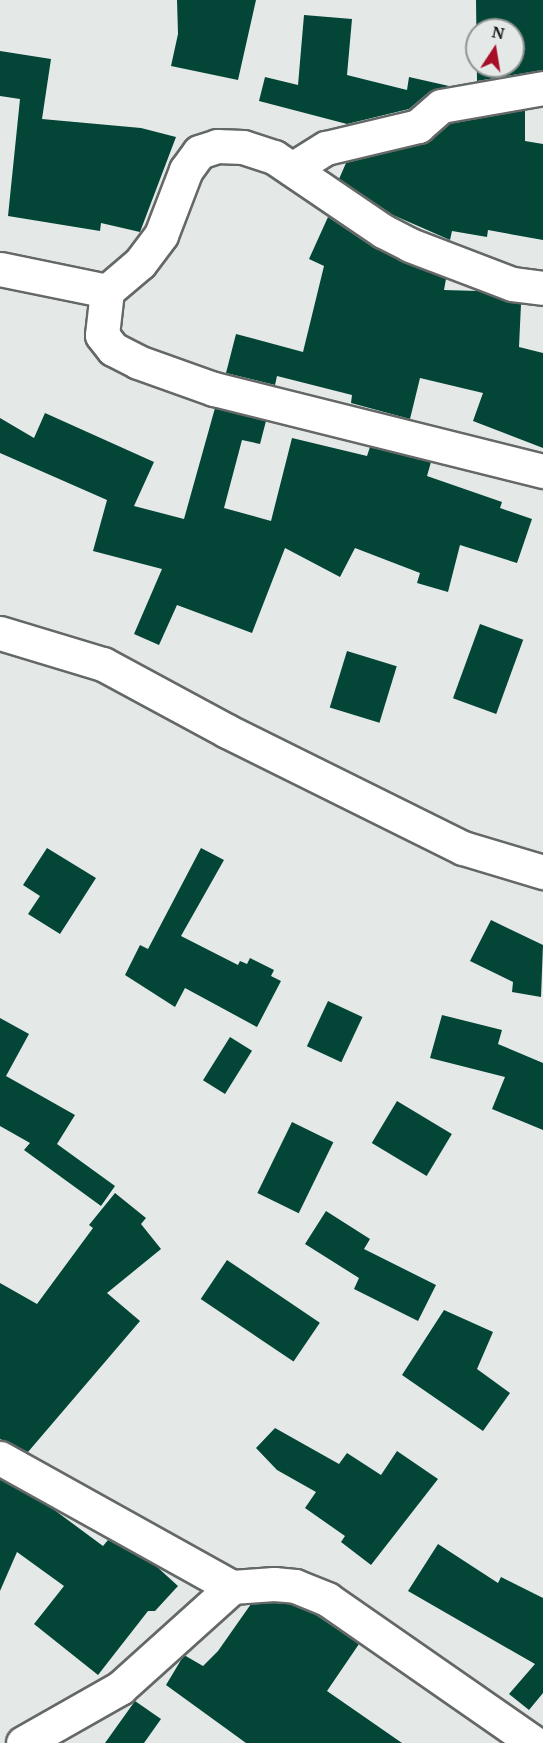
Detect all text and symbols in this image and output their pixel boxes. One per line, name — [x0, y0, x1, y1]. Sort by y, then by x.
north arrow — [465, 18, 525, 78]
text: N — [490, 20, 507, 44]

